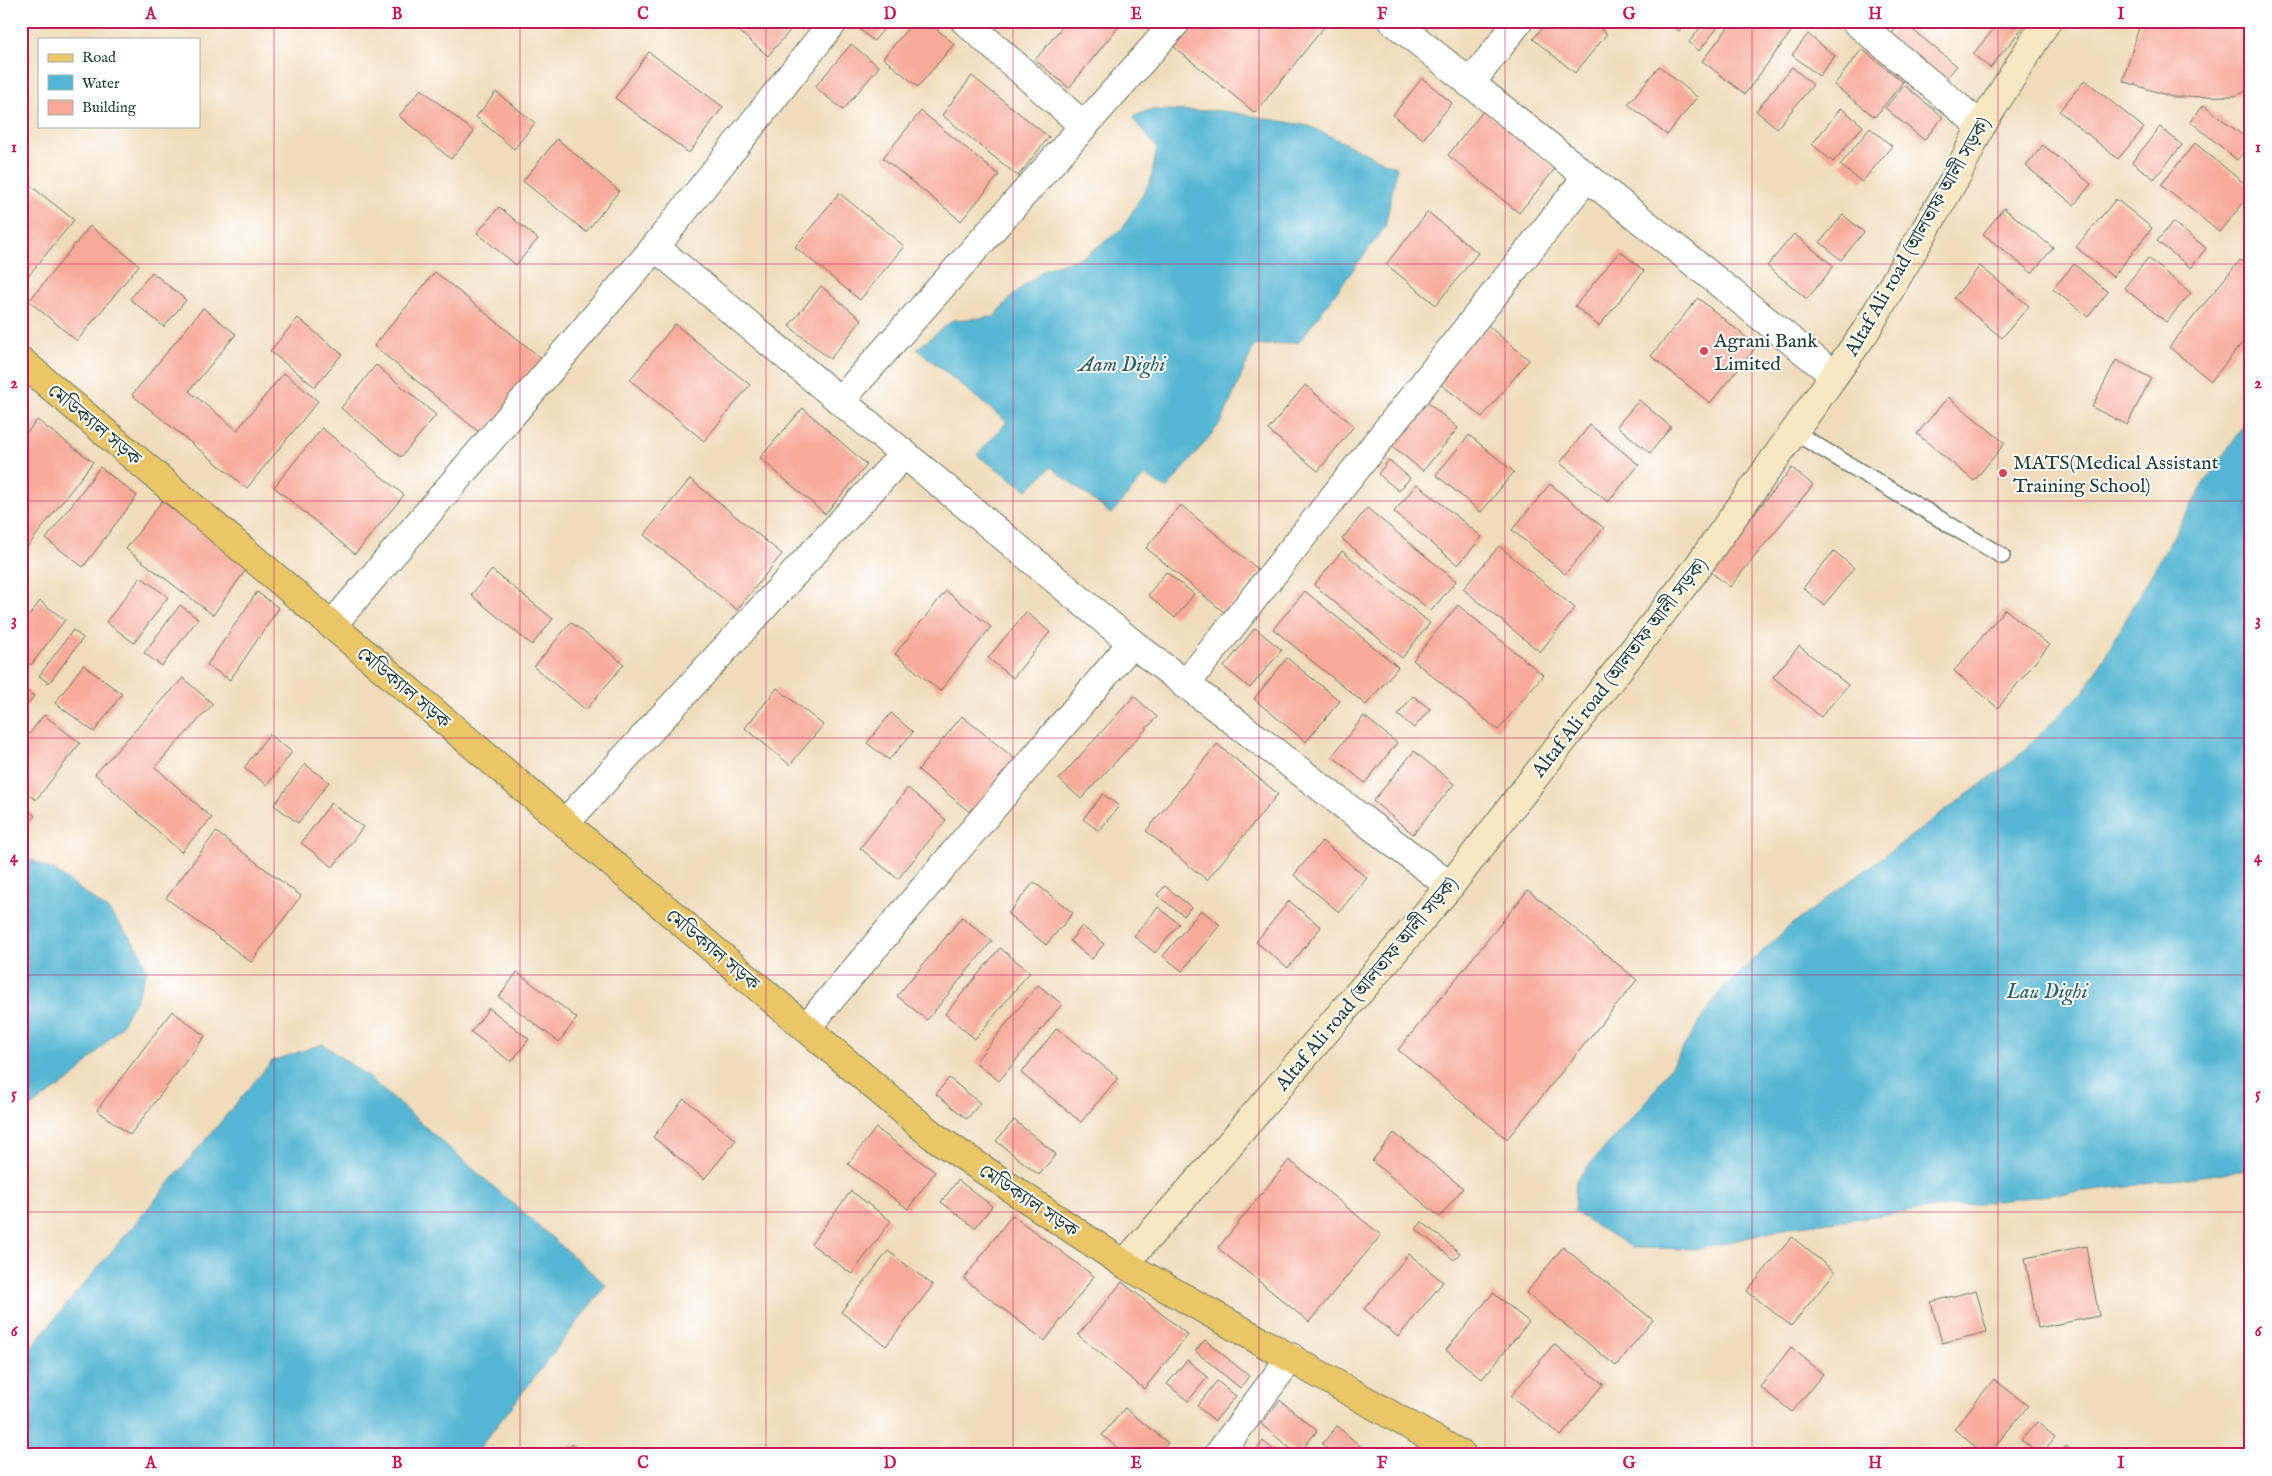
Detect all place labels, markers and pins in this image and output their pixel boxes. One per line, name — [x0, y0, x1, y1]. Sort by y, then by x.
place label: Agrani Bank Limited — [1713, 329, 1818, 377]
marker: Agrani Bank Limited — [1698, 345, 1710, 357]
place label: MATS(Medical Assistant Training School) — [2013, 451, 2219, 499]
marker: MATS(Medical Assistant Training School) — [1997, 467, 2009, 479]

